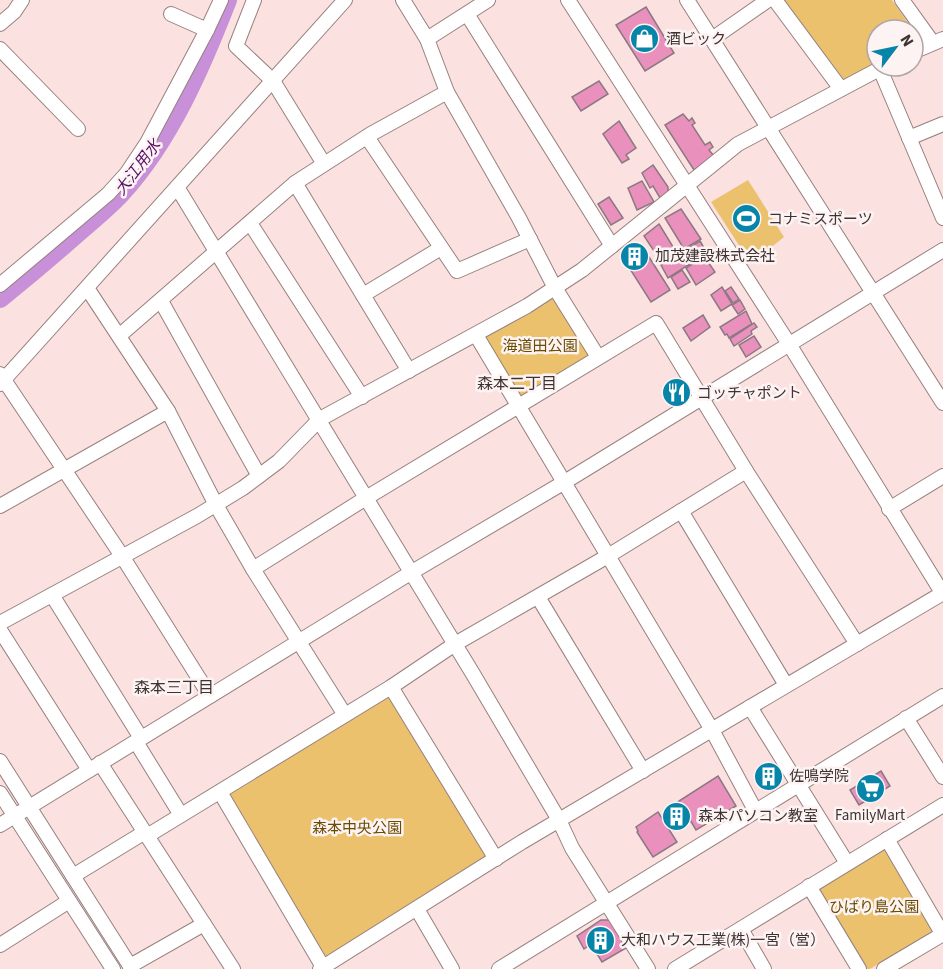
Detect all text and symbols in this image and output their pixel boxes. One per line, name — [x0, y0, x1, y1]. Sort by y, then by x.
north arrow — [865, 18, 925, 78]
shop icon: 酒ビック — [629, 23, 661, 55]
place label: 酒ビック — [666, 29, 726, 50]
text: N — [895, 30, 919, 51]
water label: 大江用水 — [110, 134, 167, 200]
sports icon: コナミスポーツ — [731, 203, 763, 235]
place label: コナミスポーツ — [768, 209, 873, 230]
building icon: 加茂建設株式会社 — [618, 240, 650, 272]
place label: 加茂建設株式会社 — [655, 246, 775, 267]
park label: 海道田公園 — [502, 336, 578, 357]
district label: 森本二丁目 — [477, 373, 557, 395]
restaurant icon: ゴッチャポント — [660, 377, 692, 409]
place label: ゴッチャポント — [697, 383, 802, 404]
district label: 森本三丁目 — [134, 677, 214, 699]
building icon: 佐鳴学院 — [752, 760, 784, 792]
place label: 佐鳴学院 — [789, 766, 849, 787]
supermarket icon: FamilyMart — [854, 772, 886, 804]
building icon: 森本パソコン教室 — [661, 800, 693, 832]
place label: FamilyMart — [835, 805, 905, 826]
place label: 森本パソコン教室 — [698, 806, 818, 827]
park label: 森本中央公園 — [312, 818, 402, 839]
park label: ひばり島公園 — [829, 897, 919, 918]
building icon: 大和ハウス工業(株)一宮（営） — [584, 924, 616, 956]
place label: 大和ハウス工業(株)一宮（営） — [621, 930, 825, 951]

